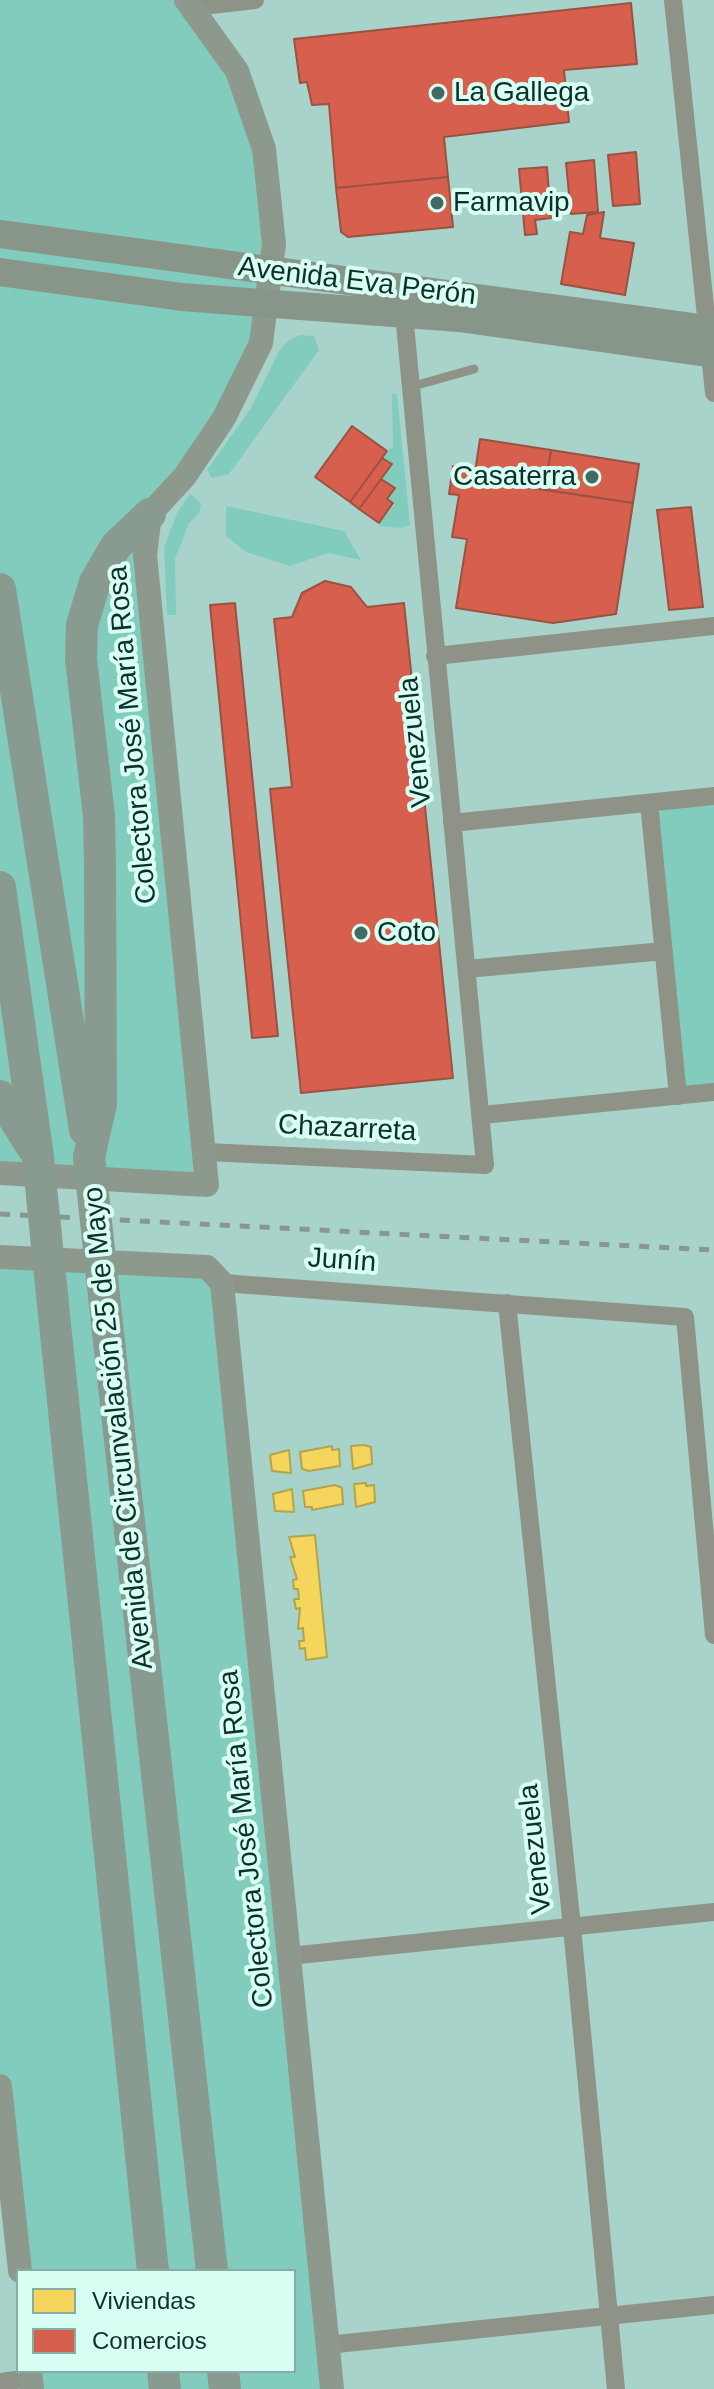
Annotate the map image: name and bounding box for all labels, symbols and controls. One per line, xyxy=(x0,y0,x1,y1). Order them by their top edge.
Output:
place label: La Gallega xyxy=(454,76,589,110)
marker: La Gallega xyxy=(429,84,447,102)
place label: Farmavip xyxy=(453,186,570,220)
marker: Farmavip xyxy=(428,194,446,212)
street label: Avenida Eva Perón xyxy=(236,251,478,313)
place label: Casaterra xyxy=(453,460,576,494)
marker: Casaterra xyxy=(583,468,601,486)
street label: Colectora José María Rosa xyxy=(101,565,165,905)
street label: Venezuela xyxy=(392,675,440,809)
place label: Coto xyxy=(377,916,436,950)
marker: Coto xyxy=(352,924,370,942)
street label: Chazarreta xyxy=(277,1109,417,1149)
street label: Avenida de Circunvalación 25 de Mayo xyxy=(77,1185,161,1671)
street label: Junín xyxy=(307,1242,377,1280)
street label: Colectora José María Rosa xyxy=(213,1669,281,2009)
street label: Venezuela xyxy=(512,1782,560,1916)
legend xyxy=(16,2269,296,2373)
text: Viviendas xyxy=(92,2287,196,2314)
text: Comercios xyxy=(92,2327,207,2354)

